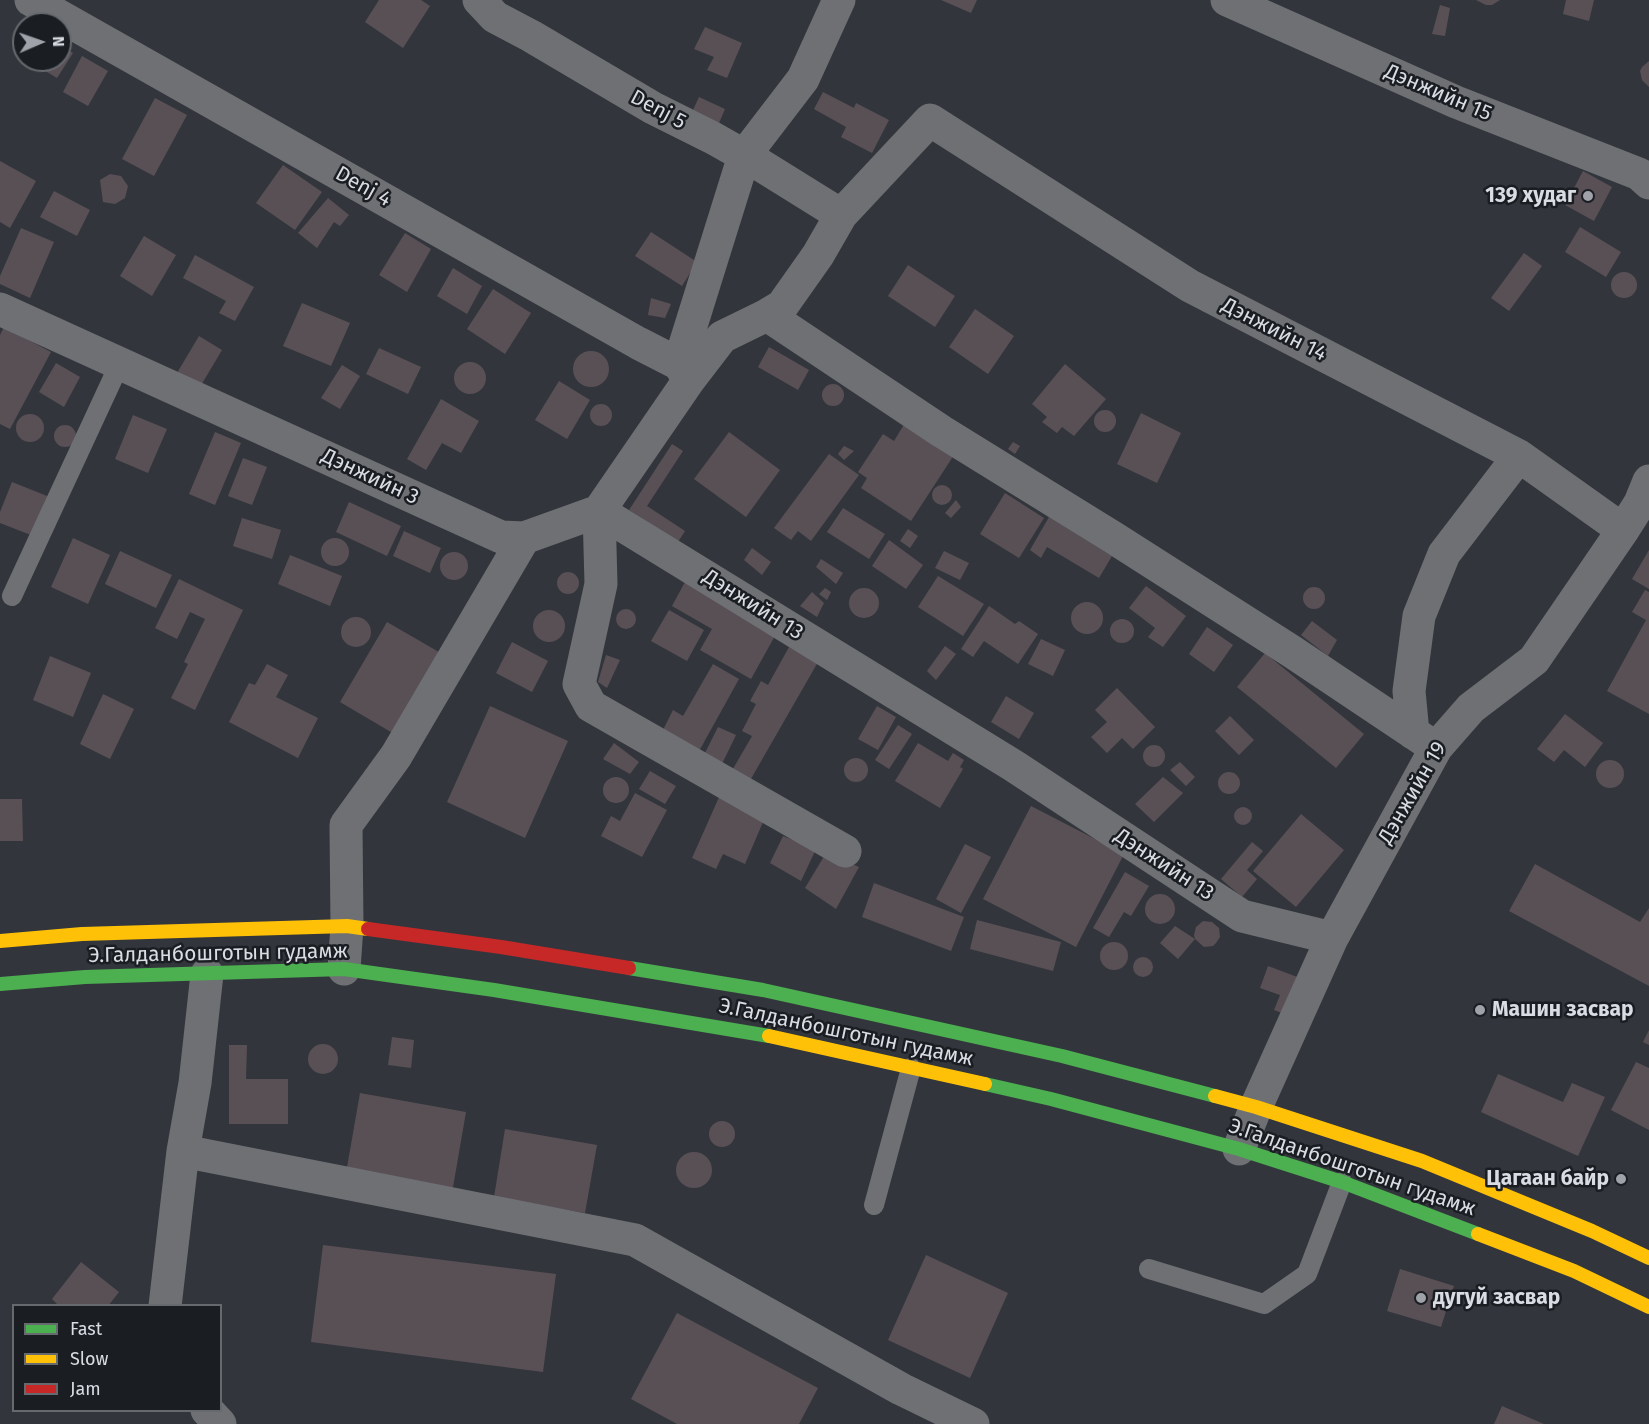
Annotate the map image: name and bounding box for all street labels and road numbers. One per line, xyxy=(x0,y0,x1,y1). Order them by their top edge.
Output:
street label: Дэнжийн 15 xyxy=(1381,59,1495,127)
street label: Denj 5 xyxy=(626,85,690,135)
street label: Denj 4 xyxy=(331,161,395,213)
street label: Дэнжийн 14 xyxy=(1217,293,1331,367)
street label: Дэнжийн 3 xyxy=(317,444,423,510)
street label: Дэнжийн 13 xyxy=(698,564,808,646)
street label: Дэнжийн 19 xyxy=(1374,737,1452,849)
street label: Дэнжийн 13 xyxy=(1110,824,1218,906)
street label: Э.Галданбошготын гудамж xyxy=(88,939,348,969)
street label: Э.Галданбошготын гудамж xyxy=(717,994,975,1072)
street label: Э.Галданбошготын гудамж xyxy=(1225,1114,1479,1222)

